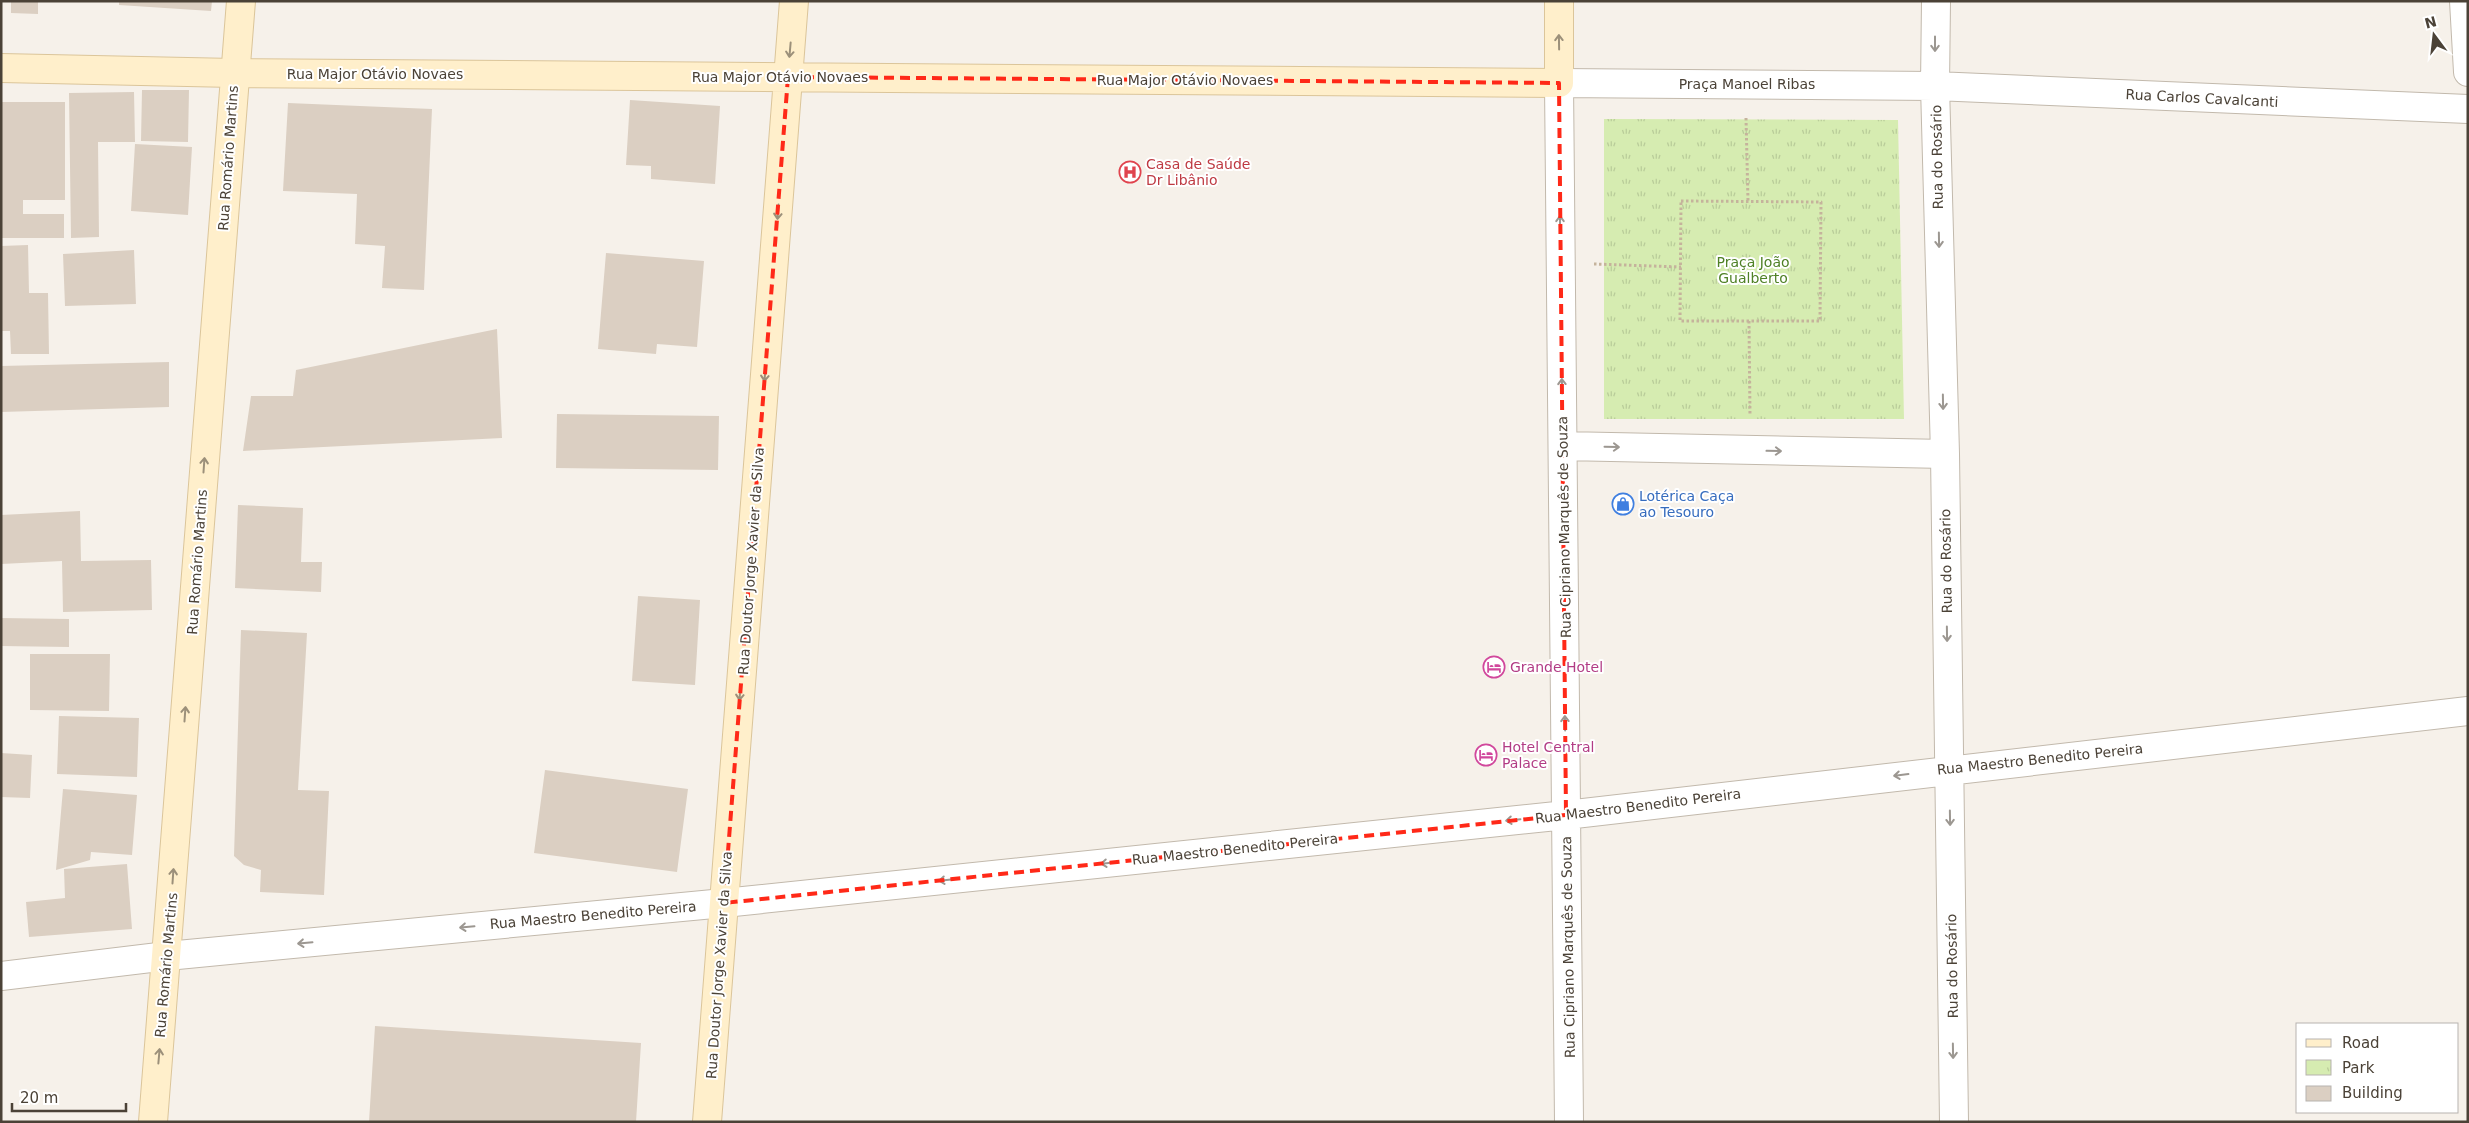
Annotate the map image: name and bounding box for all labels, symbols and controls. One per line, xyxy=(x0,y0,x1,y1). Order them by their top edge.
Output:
north arrow xyxy=(2409,10,2459,60)
text: N xyxy=(2423,13,2438,32)
one-way arrow xyxy=(1554,34,1564,50)
one-way arrow xyxy=(1930,35,1940,51)
one-way arrow xyxy=(786,42,795,58)
street label: Rua Major Otávio Novaes xyxy=(287,66,463,82)
street label: Rua Major Otávio Novaes xyxy=(692,69,868,85)
street label: Rua Major Otávio Novaes xyxy=(1097,72,1273,88)
street label: Praça Manoel Ribas xyxy=(1679,76,1815,92)
street label: Rua Romário Martins xyxy=(215,85,241,231)
street label: Rua Carlos Cavalcanti xyxy=(2125,86,2279,110)
street label: Rua do Rosário xyxy=(1928,105,1946,209)
place label: Casa de Saúde Dr Libânio xyxy=(1146,156,1250,188)
hospital icon: Casa de Saúde Dr Libânio xyxy=(1118,160,1142,184)
one-way arrow xyxy=(773,204,782,220)
one-way arrow xyxy=(1555,215,1565,232)
one-way arrow xyxy=(1935,231,1944,247)
park label: Praça João Gualberto xyxy=(1716,254,1790,286)
one-way arrow xyxy=(760,366,770,382)
one-way arrow xyxy=(1557,378,1567,394)
one-way arrow xyxy=(1939,394,1948,410)
street label: Rua Cipriano Marquês de Souza xyxy=(1554,416,1574,638)
one-way arrow xyxy=(1603,442,1619,452)
one-way arrow xyxy=(1766,446,1782,455)
street label: Rua Doutor Jorge Xavier da Silva xyxy=(735,447,767,675)
one-way arrow xyxy=(200,457,209,473)
place label: Lotérica Caça ao Tesouro xyxy=(1639,488,1734,520)
street label: Rua Romário Martins xyxy=(184,489,210,635)
shop icon: Lotérica Caça ao Tesouro xyxy=(1611,492,1635,516)
street label: Rua do Rosário xyxy=(1937,509,1955,613)
one-way arrow xyxy=(1942,626,1952,642)
hotel icon: Grande Hotel xyxy=(1482,655,1506,679)
place label: Grande Hotel xyxy=(1510,659,1603,675)
one-way arrow xyxy=(736,685,745,701)
one-way arrow xyxy=(181,707,190,723)
one-way arrow xyxy=(1561,715,1570,731)
place label: Hotel Central Palace xyxy=(1502,739,1595,771)
street label: Rua Maestro Benedito Pereira xyxy=(1936,740,2144,778)
hotel icon: Hotel Central Palace xyxy=(1474,743,1498,767)
one-way arrow xyxy=(1893,770,1909,780)
street label: Rua Maestro Benedito Pereira xyxy=(1534,785,1742,827)
one-way arrow xyxy=(1945,810,1955,826)
one-way arrow xyxy=(1506,815,1522,825)
street label: Rua Maestro Benedito Pereira xyxy=(1131,830,1339,868)
street label: Rua Cipriano Marquês de Souza xyxy=(1558,836,1578,1058)
street label: Rua Doutor Jorge Xavier da Silva xyxy=(703,851,735,1079)
one-way arrow xyxy=(1100,858,1116,868)
one-way arrow xyxy=(168,869,178,885)
one-way arrow xyxy=(939,875,955,884)
street label: Rua Romário Martins xyxy=(152,892,180,1038)
street label: Rua Maestro Benedito Pereira xyxy=(489,898,697,932)
street label: Rua do Rosário xyxy=(1943,914,1961,1018)
one-way arrow xyxy=(459,922,475,932)
one-way arrow xyxy=(297,938,313,947)
legend xyxy=(2296,1023,2459,1113)
text: Road xyxy=(2342,1034,2380,1052)
one-way arrow xyxy=(1948,1042,1958,1058)
one-way arrow xyxy=(154,1048,163,1064)
text: Park xyxy=(2342,1059,2375,1077)
scale bar xyxy=(12,1080,126,1112)
text: Building xyxy=(2342,1084,2403,1102)
text: 20 m xyxy=(20,1089,58,1107)

